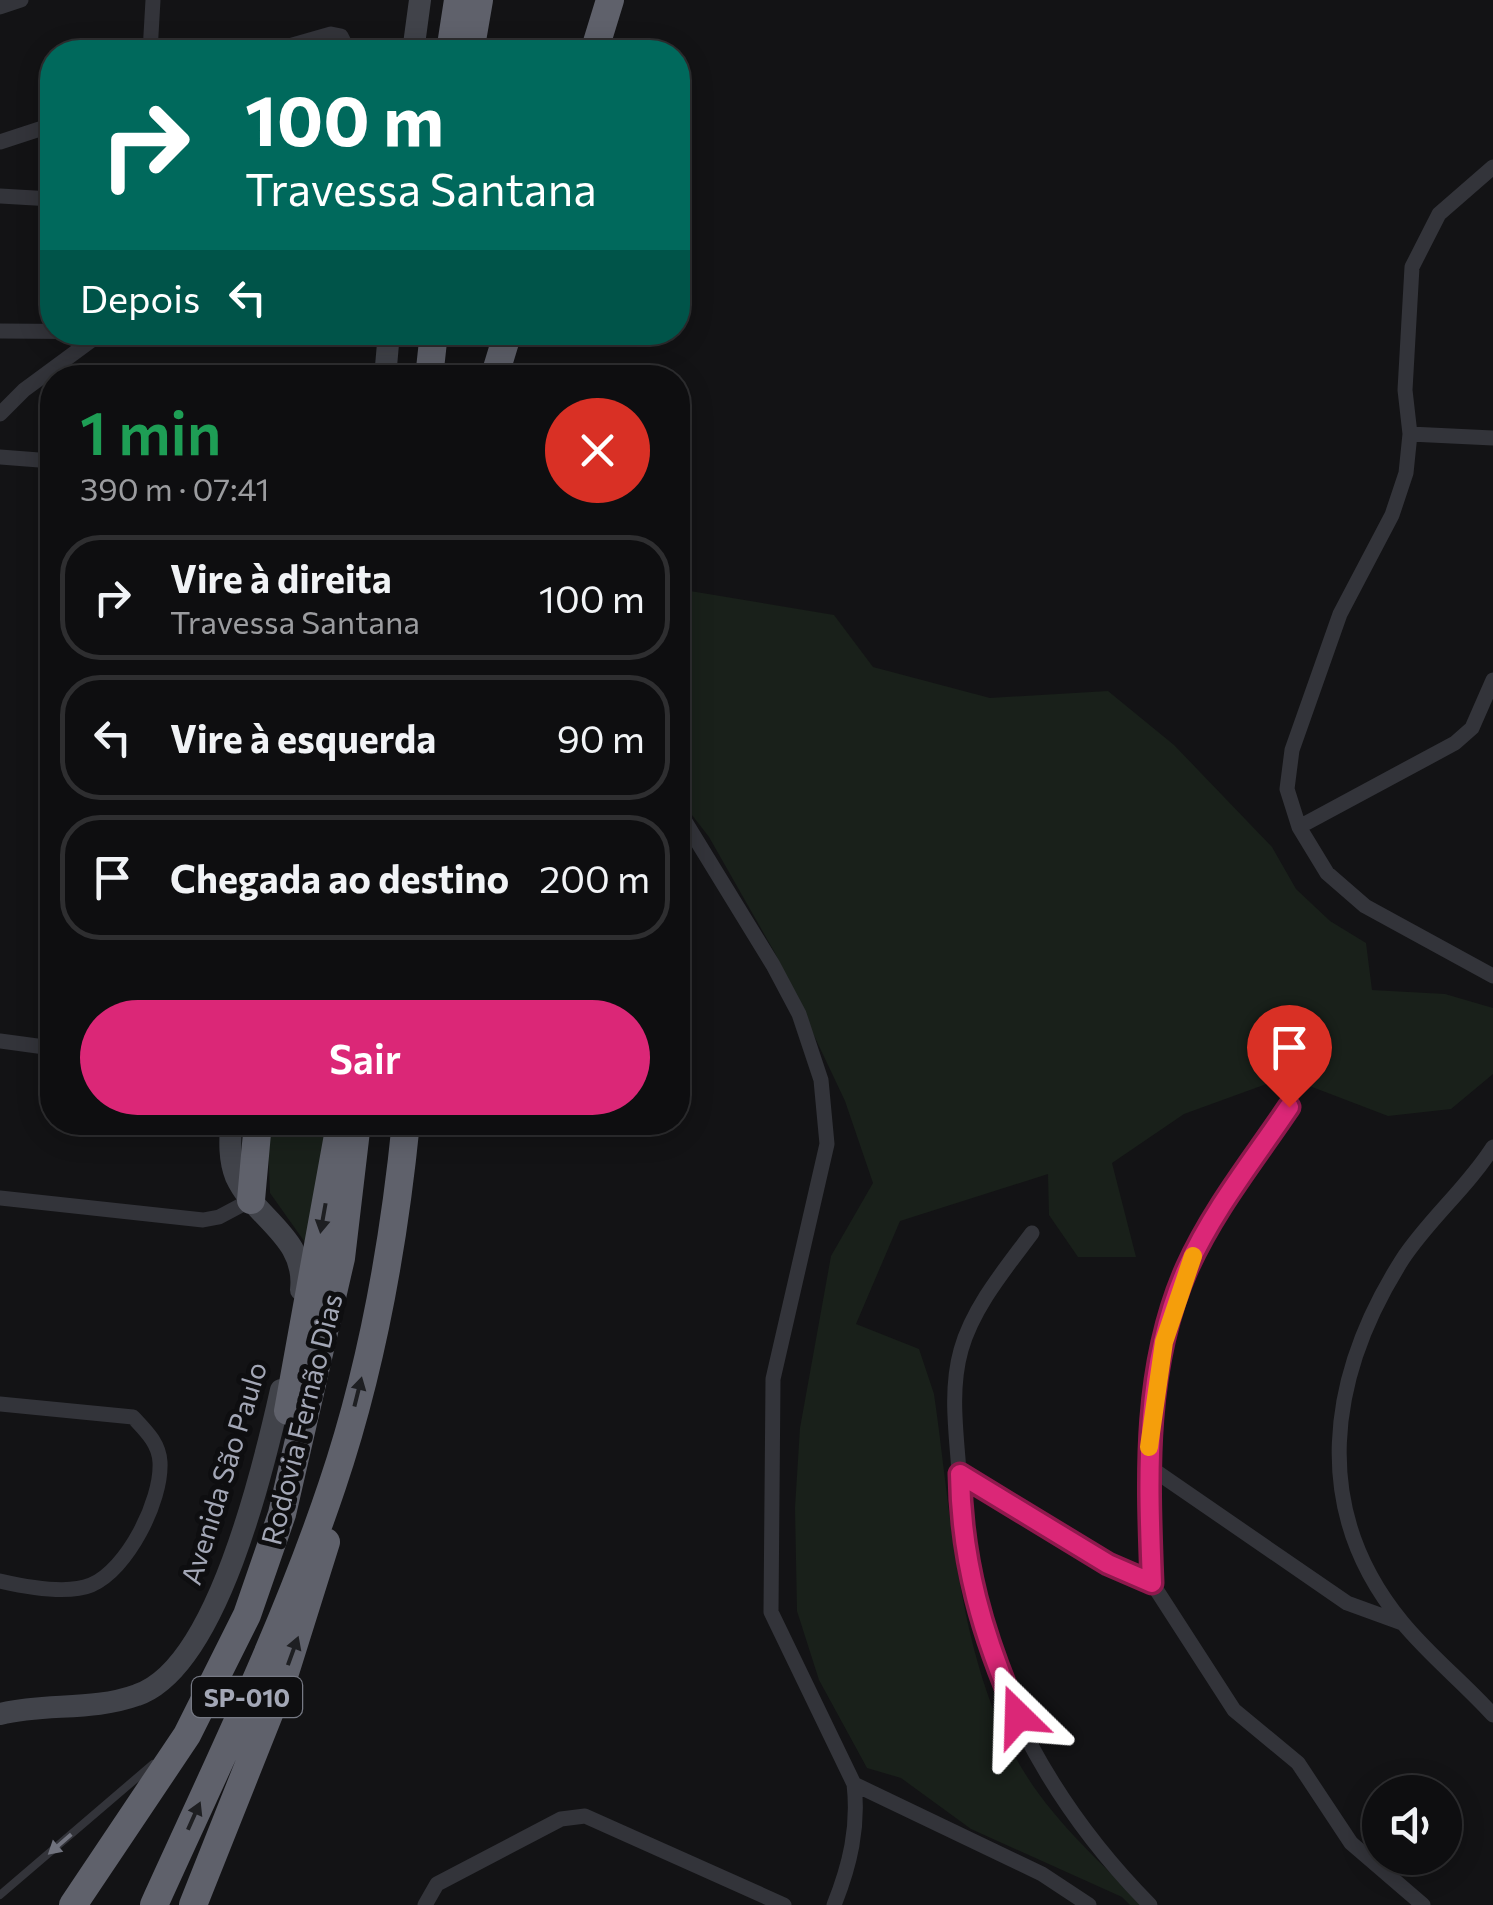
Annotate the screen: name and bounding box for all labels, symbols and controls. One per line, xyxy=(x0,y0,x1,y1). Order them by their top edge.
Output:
text: 100 m xyxy=(245,75,444,160)
icon: right xyxy=(80,80,210,210)
text: Travessa Santana xyxy=(245,160,597,215)
icon: left xyxy=(220,270,275,325)
text: Depois xyxy=(80,274,200,321)
text: 1 min xyxy=(80,394,221,467)
button: close xyxy=(545,398,650,503)
text: 390 m · 07:41 xyxy=(80,468,270,508)
text: Vire à direita xyxy=(170,554,392,601)
icon: right xyxy=(85,570,140,625)
text: 100 m xyxy=(539,574,645,621)
text: Travessa Santana xyxy=(170,601,420,641)
icon: left xyxy=(85,710,140,765)
text: Vire à esquerda xyxy=(170,714,436,761)
text: 90 m xyxy=(557,714,645,761)
icon: arrive xyxy=(85,850,140,905)
text: Chegada ao destino xyxy=(170,854,509,901)
text: 200 m xyxy=(539,854,650,901)
button: Sair xyxy=(80,1000,650,1115)
pin xyxy=(1247,1005,1332,1108)
icon: arrive xyxy=(1262,1020,1317,1075)
one-way arrow xyxy=(315,1203,330,1235)
street label: Rodovia Fernão Dias xyxy=(253,1290,349,1548)
street label: Avenida São Paulo xyxy=(173,1358,273,1588)
one-way arrow xyxy=(351,1376,366,1407)
one-way arrow xyxy=(286,1636,301,1666)
position arrow xyxy=(966,1664,1070,1768)
road number: SP-010 xyxy=(192,1677,302,1717)
map controls xyxy=(1362,1775,1462,1875)
button: sound xyxy=(1362,1775,1462,1875)
one-way arrow xyxy=(186,1801,203,1830)
one-way arrow xyxy=(47,1833,72,1854)

